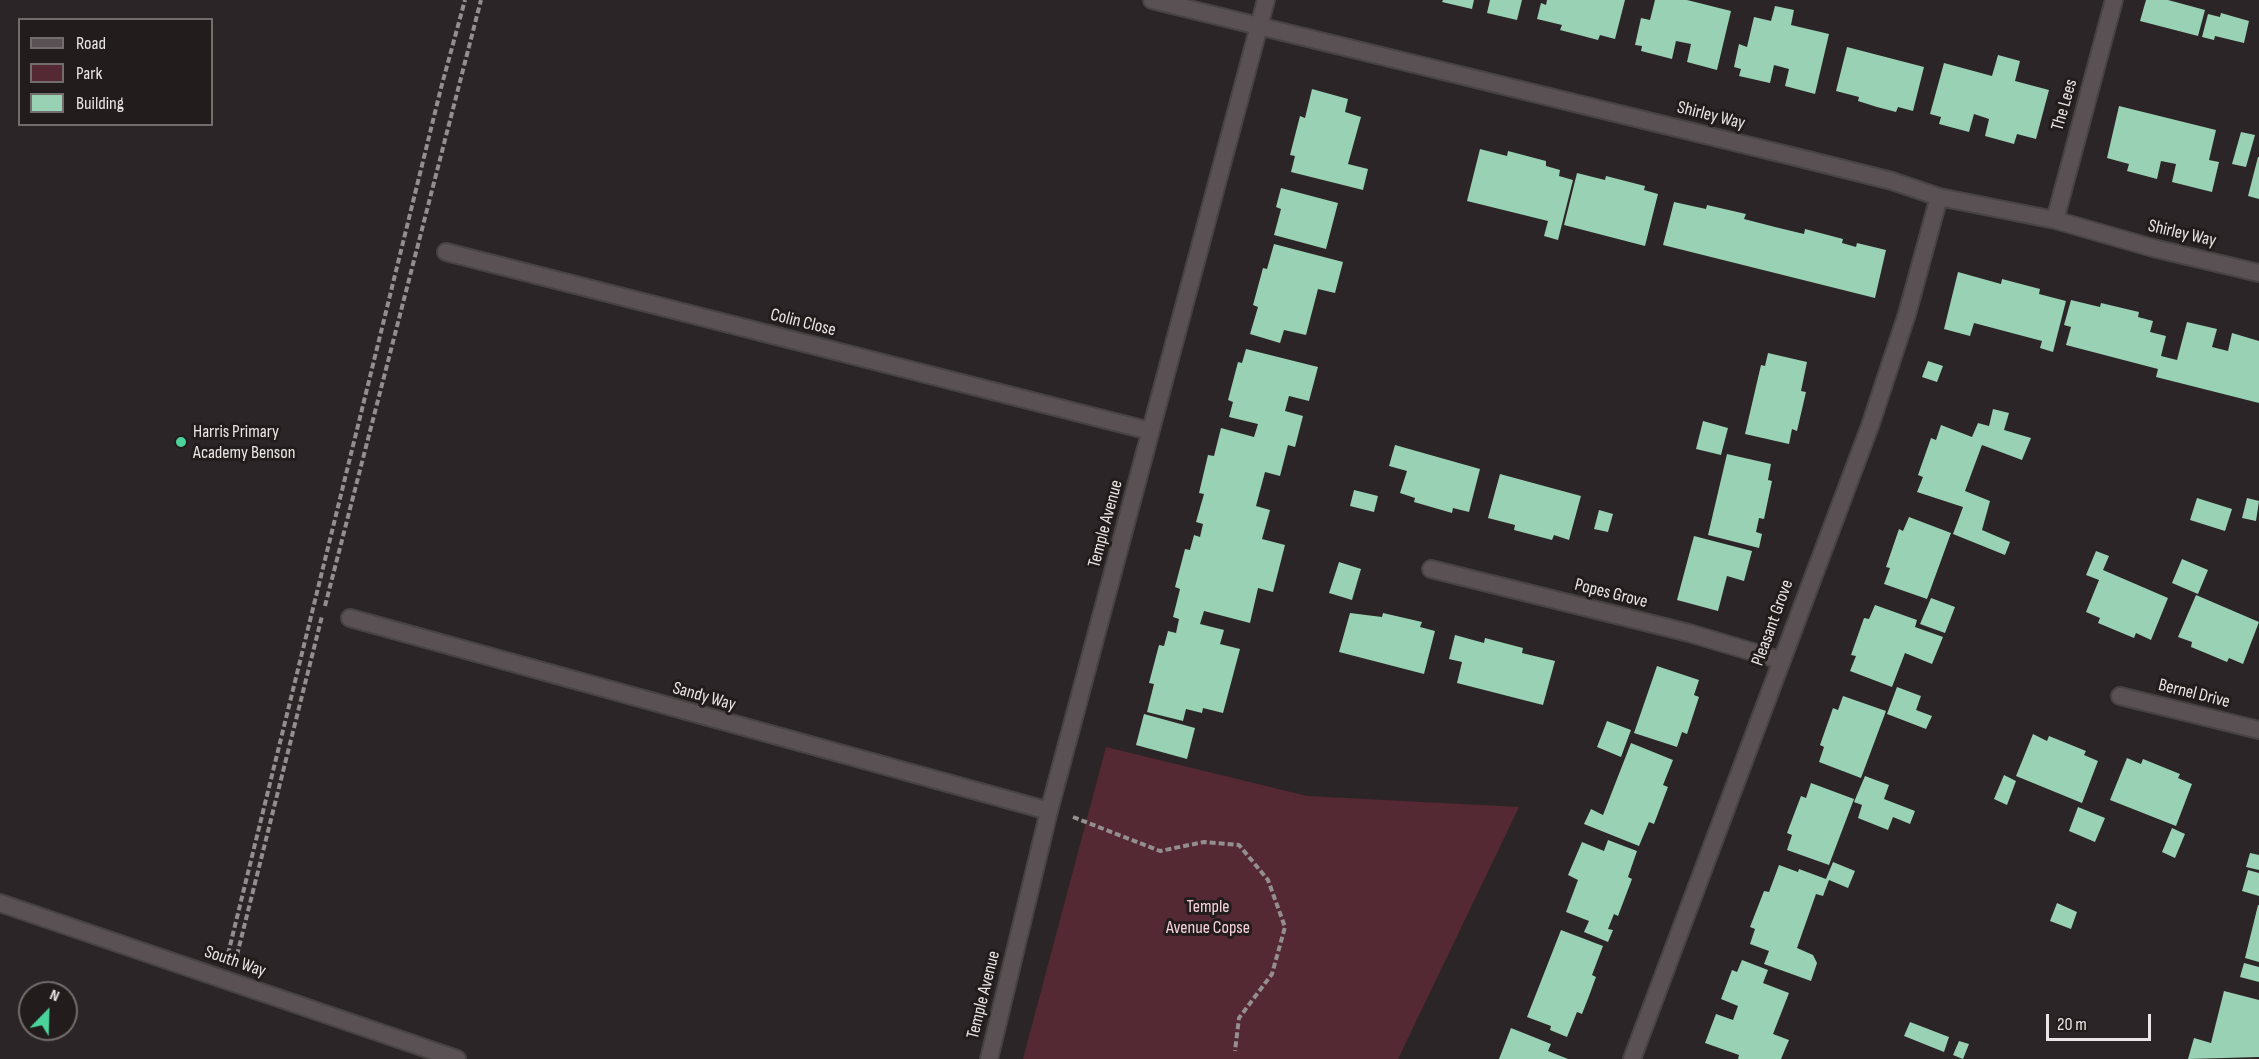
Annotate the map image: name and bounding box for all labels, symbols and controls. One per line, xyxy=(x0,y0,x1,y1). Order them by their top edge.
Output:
legend xyxy=(18,18,213,126)
text: Road xyxy=(76,33,106,54)
text: Park xyxy=(76,63,102,84)
street label: The Lees xyxy=(2047,77,2083,133)
text: Building xyxy=(76,93,124,114)
street label: Shirley Way xyxy=(1675,97,1747,135)
street label: Shirley Way xyxy=(2146,216,2218,252)
street label: Colin Close xyxy=(768,304,838,342)
place label: Harris Primary Academy Benson xyxy=(193,421,295,464)
marker: Harris Primary Academy Benson xyxy=(174,435,188,449)
street label: Temple Avenue xyxy=(1084,478,1128,570)
street label: Popes Grove xyxy=(1572,575,1650,613)
street label: Pleasant Grove xyxy=(1747,577,1799,669)
street label: Bernel Drive xyxy=(2156,675,2232,713)
street label: Sandy Way xyxy=(670,678,738,716)
park label: Temple Avenue Copse xyxy=(1166,896,1250,938)
street label: South Way xyxy=(201,941,269,983)
street label: Temple Avenue xyxy=(963,949,1005,1041)
north arrow xyxy=(18,981,78,1041)
text: N xyxy=(47,985,62,1006)
scale bar xyxy=(2049,1002,2154,1040)
text: 20 m xyxy=(2057,1014,2087,1035)

